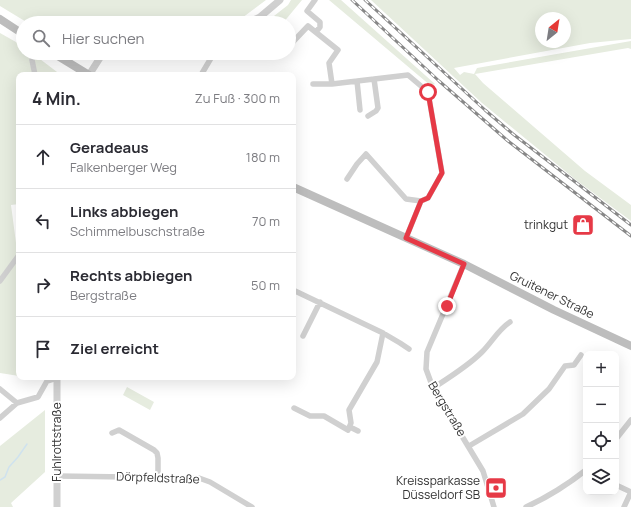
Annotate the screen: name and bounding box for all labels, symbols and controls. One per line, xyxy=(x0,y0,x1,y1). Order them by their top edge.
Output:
north arrow xyxy=(535,12,571,48)
search box xyxy=(16,16,296,60)
icon: search xyxy=(30,27,52,49)
text: Hier suchen xyxy=(62,28,144,49)
route start xyxy=(419,83,437,101)
text: 4 Min. xyxy=(32,87,81,110)
text: Zu Fuß · 300 m xyxy=(195,89,280,107)
text: Geradeaus xyxy=(70,137,149,158)
icon: ahead xyxy=(32,146,54,168)
text: 180 m xyxy=(246,148,280,166)
text: Falkenberger Weg xyxy=(70,158,177,176)
text: Links abbiegen xyxy=(70,201,178,222)
icon: left xyxy=(32,210,54,232)
text: 70 m xyxy=(252,212,280,230)
shop icon: trinkgut xyxy=(570,212,596,238)
place label: trinkgut xyxy=(524,216,568,233)
text: Schimmelbuschstraße xyxy=(70,222,205,240)
text: Rechts abbiegen xyxy=(70,265,192,286)
street label: Gruitener Straße xyxy=(507,267,597,322)
icon: right xyxy=(32,274,54,296)
text: 50 m xyxy=(251,276,280,294)
text: Bergstraße xyxy=(70,286,137,304)
route end xyxy=(438,297,456,315)
icon: arrive xyxy=(32,338,54,360)
text: Ziel erreicht xyxy=(70,338,159,359)
map controls xyxy=(583,351,619,495)
button: + xyxy=(583,351,619,387)
street label: Bergstraße xyxy=(424,378,471,440)
button: − xyxy=(583,387,619,423)
street label: Fuhlrottstraße xyxy=(48,402,65,482)
button: locate xyxy=(583,423,619,459)
button: layers xyxy=(583,459,619,495)
street label: Dörpfeldstraße xyxy=(116,468,200,487)
place label: Kreissparkasse Düsseldorf SB xyxy=(396,472,480,503)
bank icon: Kreissparkasse Düsseldorf SB xyxy=(483,475,509,501)

